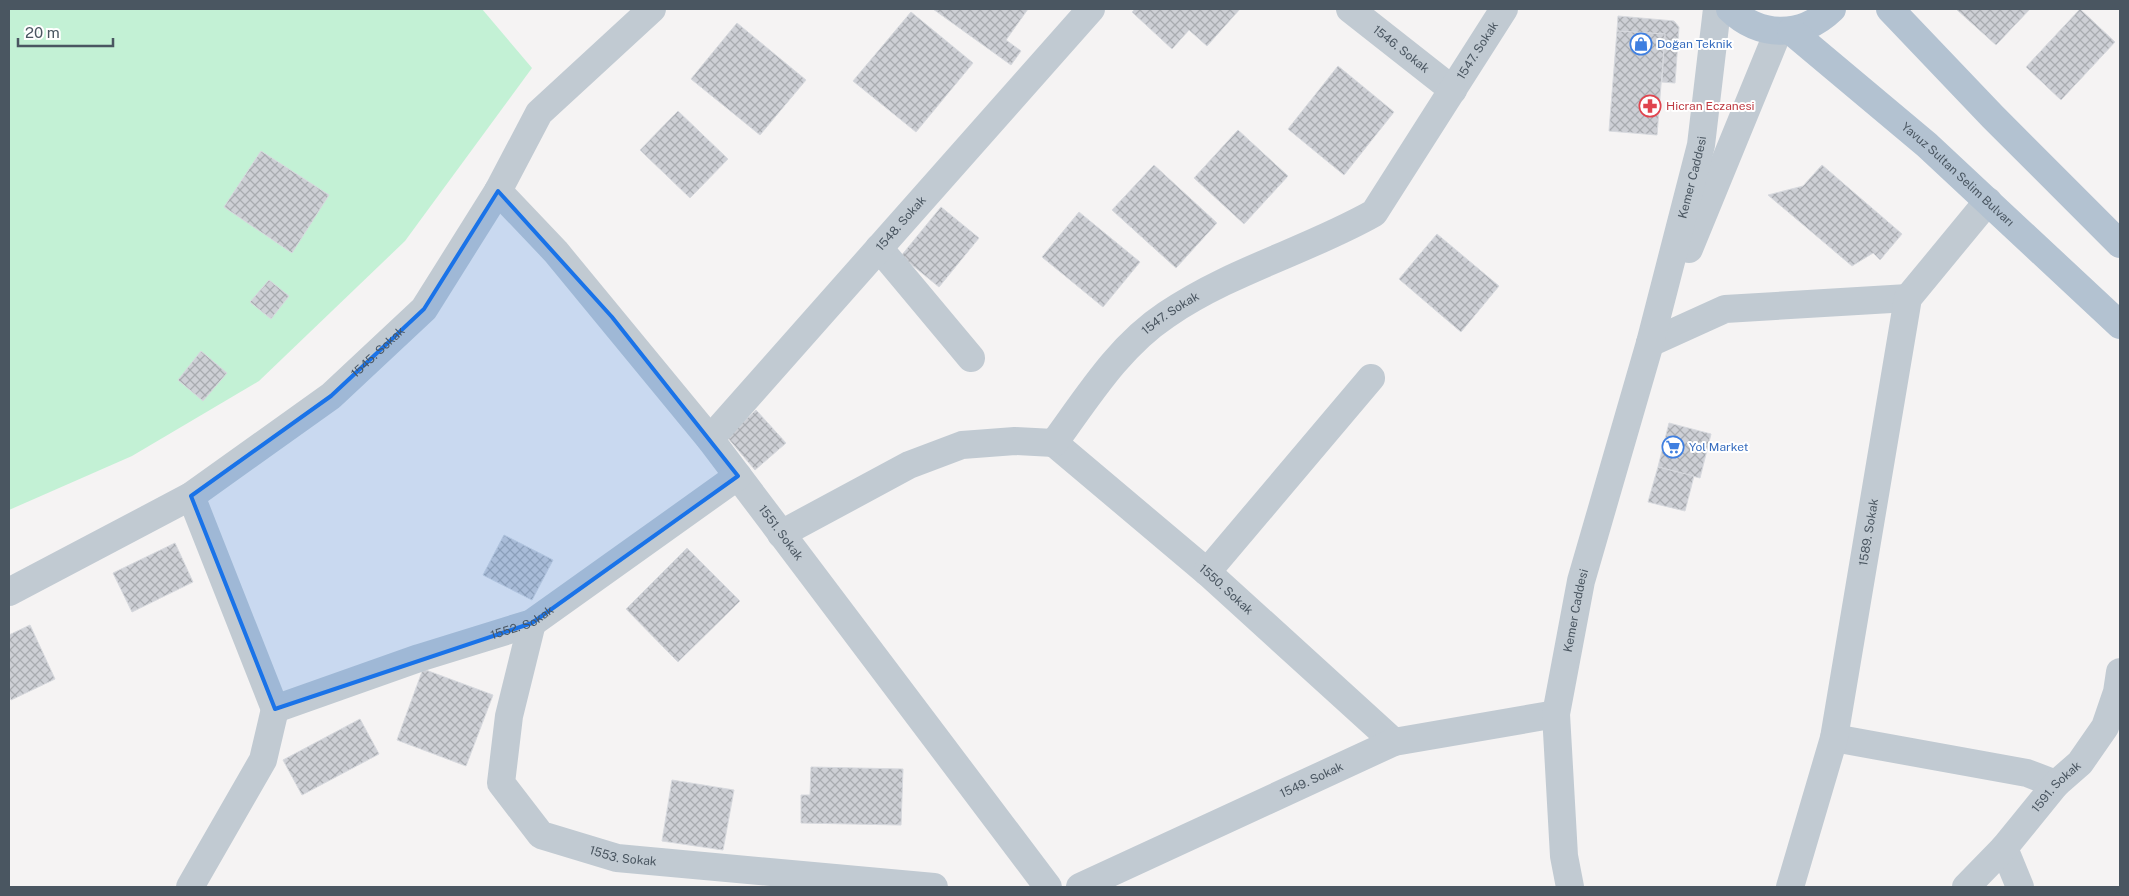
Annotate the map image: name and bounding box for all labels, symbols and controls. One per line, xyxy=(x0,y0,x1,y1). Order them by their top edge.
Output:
scale bar xyxy=(18,15,112,47)
street label: 1547. Sokak xyxy=(1454,19,1501,82)
street label: 1546. Sokak xyxy=(1370,23,1432,76)
text: 20 m xyxy=(25,24,60,41)
shop icon: Doğan Teknik xyxy=(1629,32,1653,56)
place label: Doğan Teknik xyxy=(1657,37,1733,51)
pharmacy icon: Hicran Eczanesi xyxy=(1638,94,1662,118)
place label: Hicran Eczanesi xyxy=(1666,99,1755,113)
street label: Yavuz Sultan Selim Bulvarı xyxy=(1899,120,2017,229)
street label: Kemer Caddesi xyxy=(1675,135,1709,220)
street label: 1548. Sokak xyxy=(873,193,929,254)
street label: 1547. Sokak xyxy=(1139,289,1202,338)
street label: 1545. Sokak xyxy=(348,324,408,381)
supermarket icon: Yol Market xyxy=(1661,435,1685,459)
place label: Yol Market xyxy=(1689,440,1749,454)
street label: 1589. Sokak xyxy=(1856,497,1881,567)
street label: 1551. Sokak xyxy=(755,502,806,563)
street label: 1550. Sokak xyxy=(1196,561,1256,618)
street label: Kemer Caddesi xyxy=(1561,567,1591,653)
street label: 1552. Sokak xyxy=(489,603,557,642)
street label: 1591. Sokak xyxy=(2029,758,2084,815)
street label: 1549. Sokak xyxy=(1278,759,1346,801)
street label: 1553. Sokak xyxy=(588,843,658,869)

